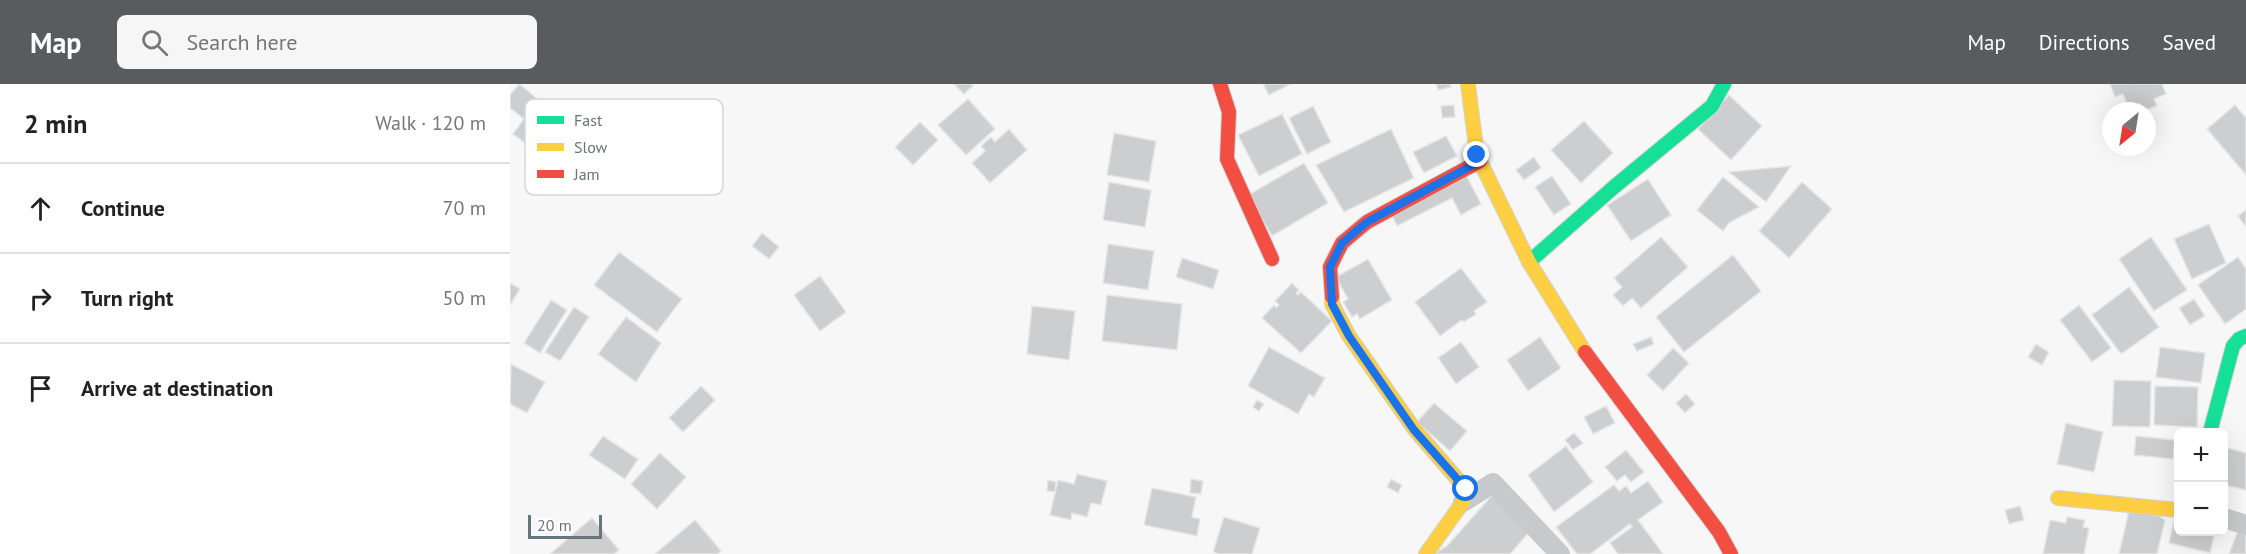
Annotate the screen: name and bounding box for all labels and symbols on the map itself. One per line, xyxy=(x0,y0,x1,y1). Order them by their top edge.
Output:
legend xyxy=(525,99,723,195)
north arrow xyxy=(2102,102,2156,156)
text: Fast xyxy=(574,110,603,130)
text: Slow xyxy=(574,137,608,157)
route end xyxy=(1463,141,1489,167)
text: Jam xyxy=(573,164,600,184)
route start xyxy=(1452,475,1478,501)
scale bar xyxy=(528,512,602,540)

